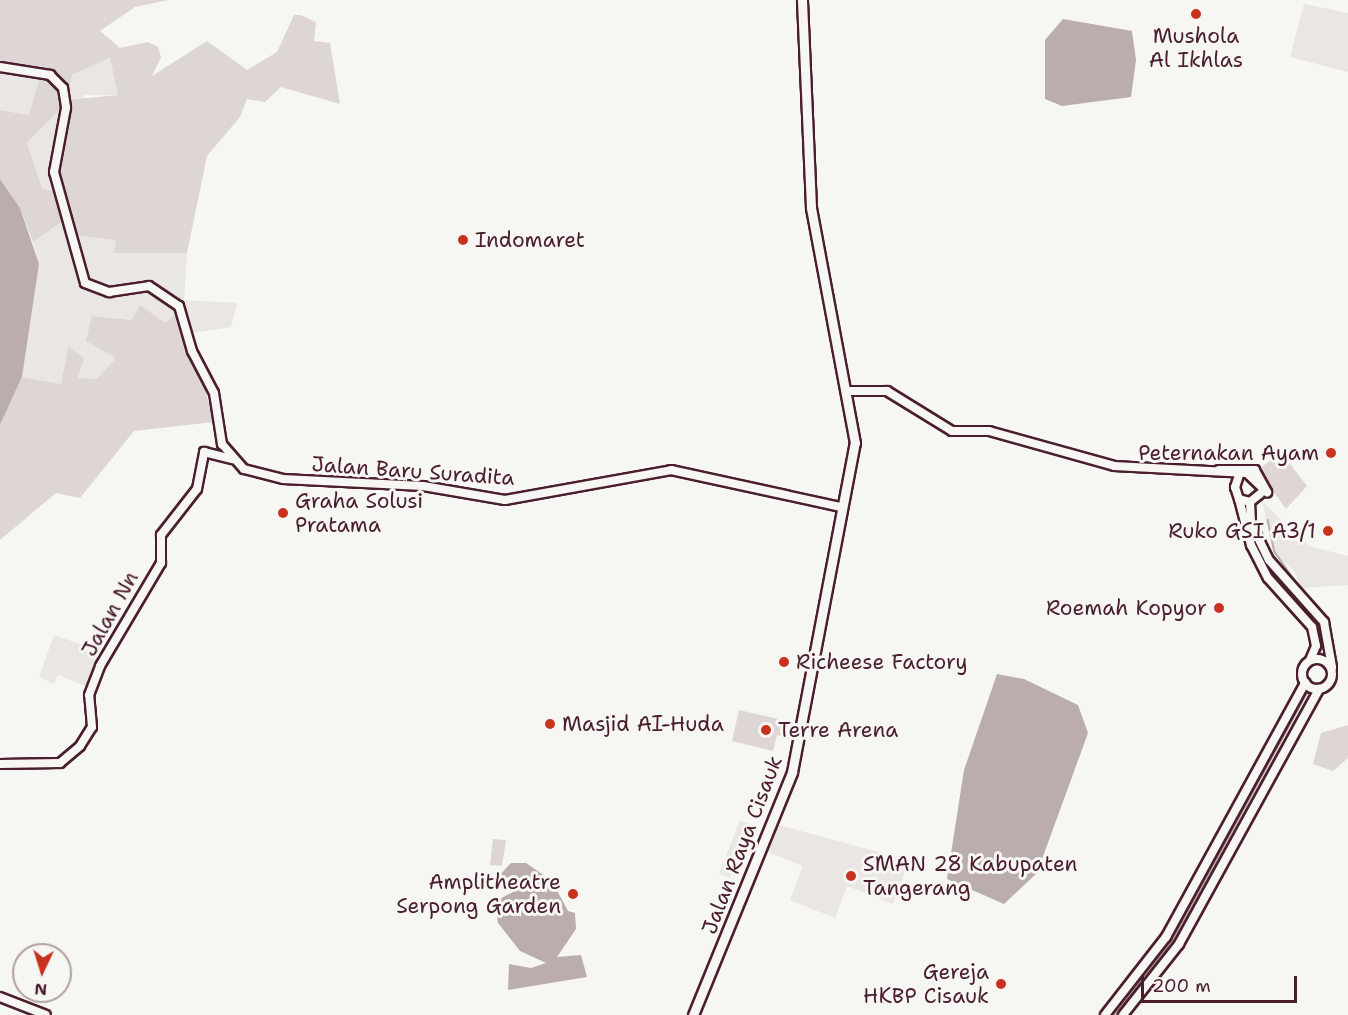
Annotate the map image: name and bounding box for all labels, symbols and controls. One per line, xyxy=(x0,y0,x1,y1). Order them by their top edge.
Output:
marker: Mushola Al Ikhlas xyxy=(1189,7,1203,21)
place label: Mushola Al Ikhlas xyxy=(1149,23,1243,73)
place label: Indomaret xyxy=(475,227,585,253)
marker: Indomaret xyxy=(456,233,470,247)
place label: Peternakan Ayam xyxy=(1138,440,1319,466)
marker: Peternakan Ayam xyxy=(1324,446,1338,460)
street label: Jalan Baru Suradita xyxy=(311,451,515,491)
place label: Graha Solusi Pratama xyxy=(295,488,423,538)
marker: Graha Solusi Pratama xyxy=(276,506,290,520)
place label: Ruko GSI A3/1 xyxy=(1168,518,1316,544)
marker: Ruko GSI A3/1 xyxy=(1321,524,1335,538)
street label: Jalan Nn xyxy=(76,567,144,661)
place label: Roemah Kopyor xyxy=(1046,595,1207,621)
marker: Roemah Kopyor xyxy=(1212,601,1226,615)
place label: Richeese Factory xyxy=(796,649,968,675)
marker: Richeese Factory xyxy=(777,655,791,669)
place label: Masjid AI-Huda xyxy=(562,711,724,737)
marker: Masjid AI-Huda xyxy=(543,717,557,731)
place label: Terre Arena xyxy=(778,717,898,743)
marker: Terre Arena xyxy=(759,723,773,737)
street label: Jalan Raya Cisauk xyxy=(696,752,788,938)
place label: SMAN 28 Kabupaten Tangerang xyxy=(863,851,1077,901)
place label: Amplitheatre Serpong Garden xyxy=(396,869,561,919)
marker: SMAN 28 Kabupaten Tangerang xyxy=(844,869,858,883)
marker: Amplitheatre Serpong Garden xyxy=(566,887,580,901)
north arrow xyxy=(12,943,72,1003)
place label: Gereja HKBP Cisauk xyxy=(863,959,989,1009)
scale bar xyxy=(1144,964,1300,1002)
text: 200 m xyxy=(1152,974,1211,998)
marker: Gereja HKBP Cisauk xyxy=(994,977,1008,991)
text: N xyxy=(34,979,48,1000)

